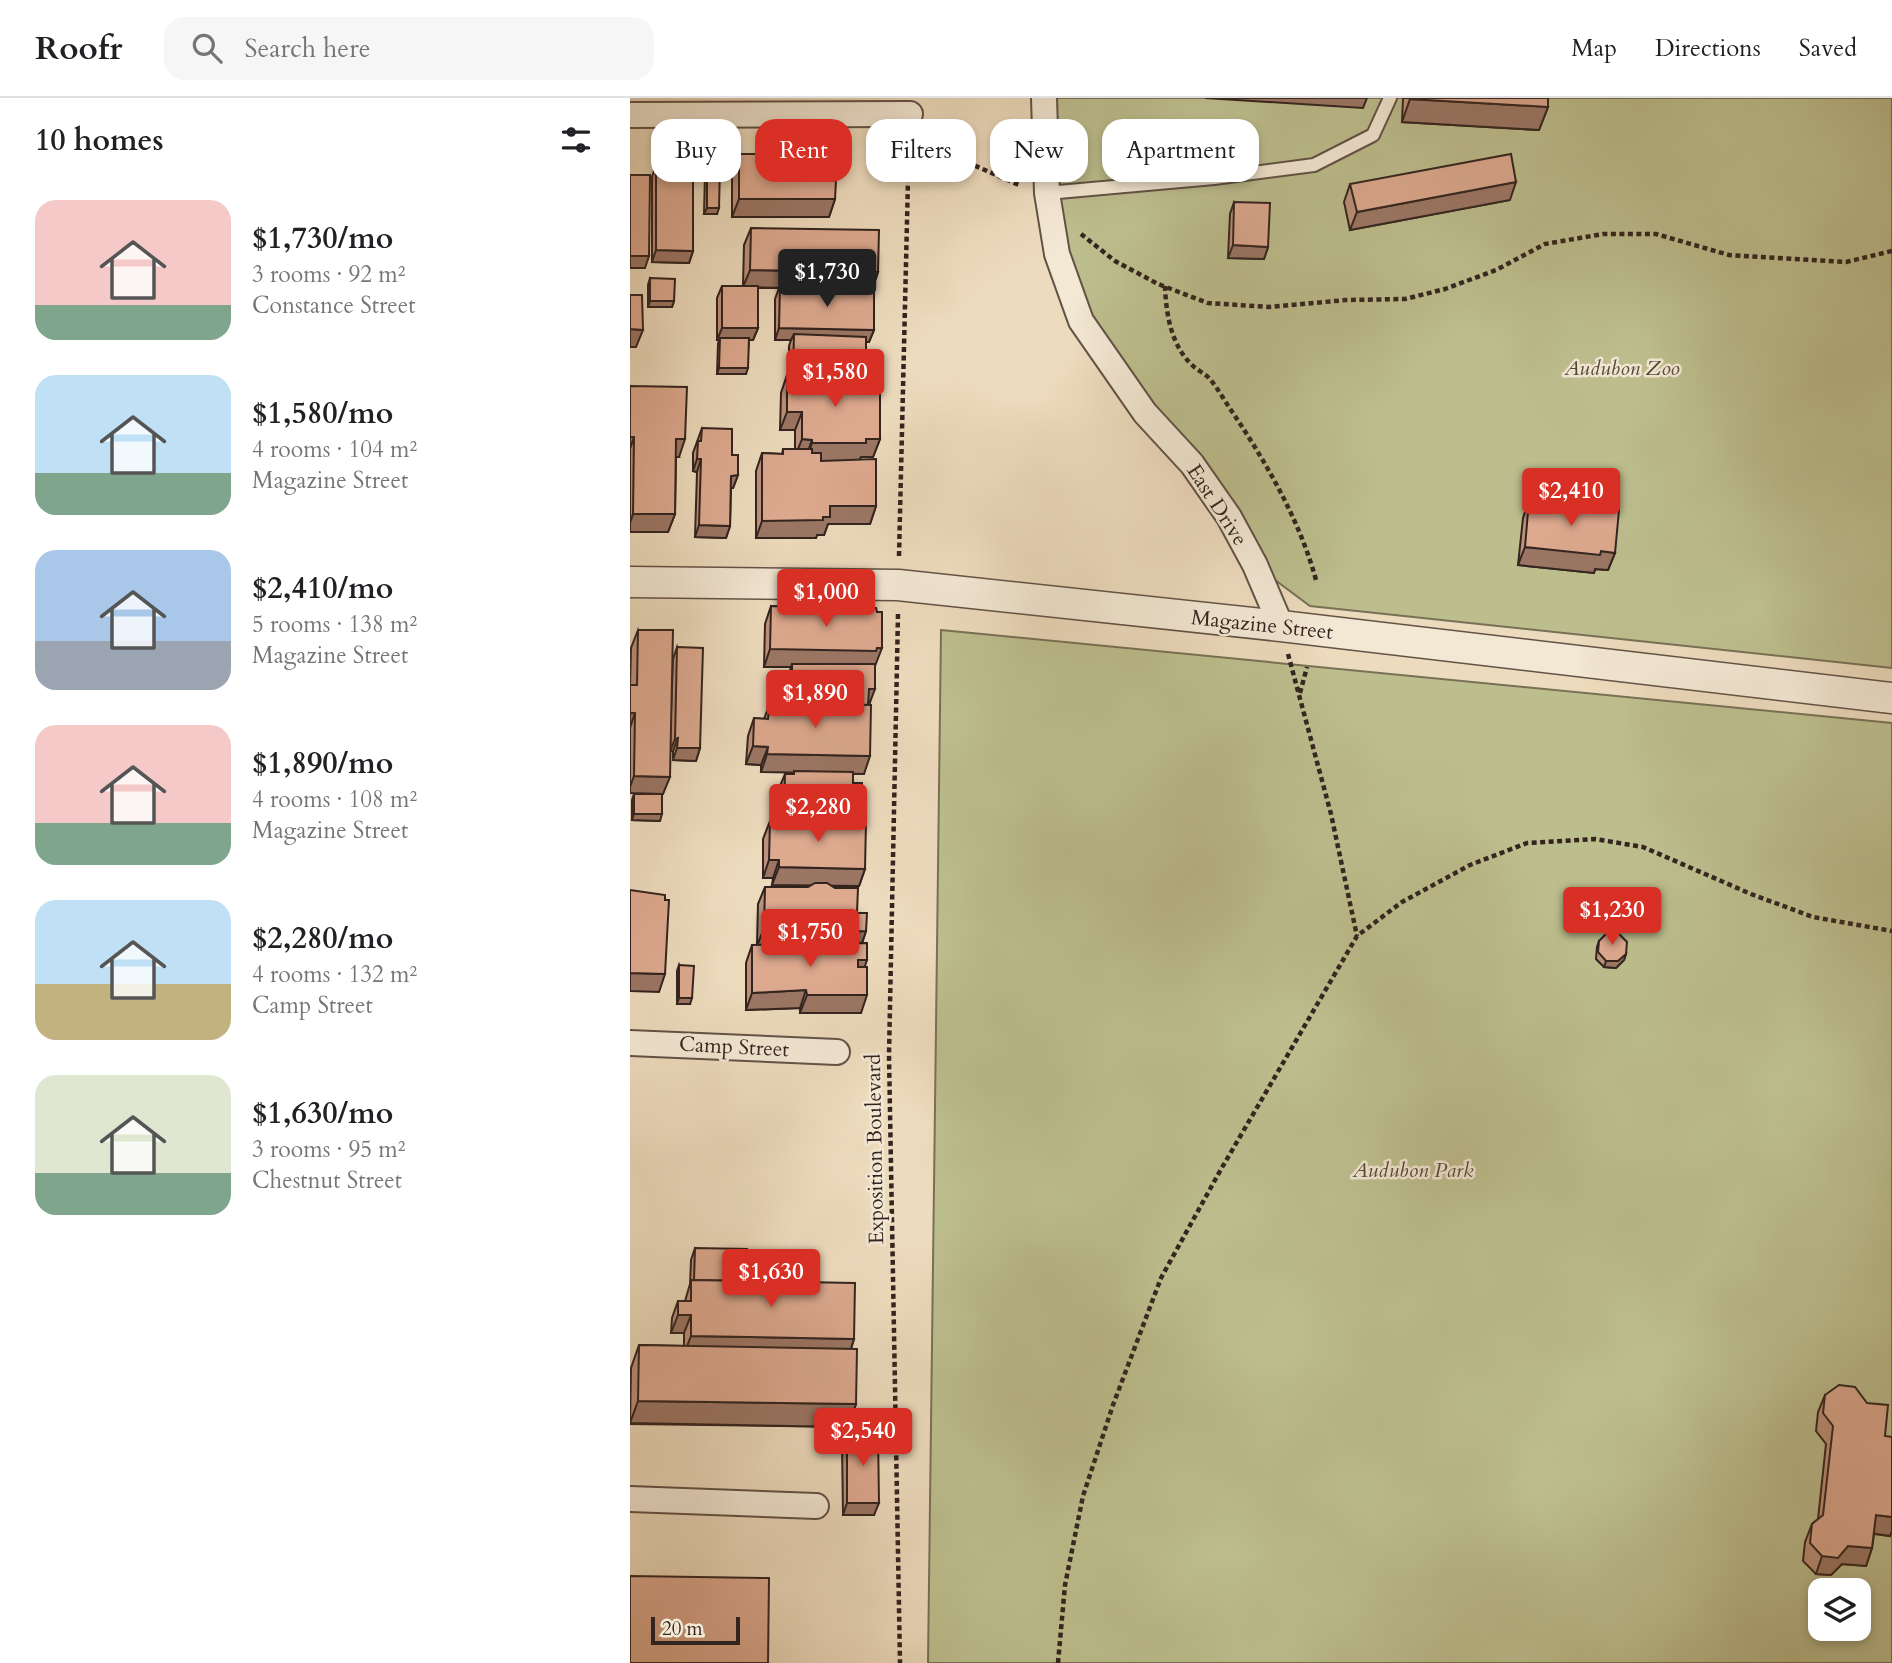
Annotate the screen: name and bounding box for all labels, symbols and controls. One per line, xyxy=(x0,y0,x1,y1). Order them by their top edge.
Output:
search box xyxy=(164,17,654,80)
text: Roofr xyxy=(35,26,122,71)
icon: search xyxy=(188,29,226,67)
text: Search here xyxy=(244,31,370,66)
text: Map xyxy=(1571,32,1617,65)
text: Directions xyxy=(1655,32,1761,65)
text: Saved xyxy=(1799,32,1857,65)
chip: Buy xyxy=(651,119,741,182)
chip: Rent xyxy=(755,119,852,182)
chip: Filters xyxy=(866,119,976,182)
chip: New xyxy=(990,119,1088,182)
chip: Apartment xyxy=(1102,119,1259,182)
text: 10 homes xyxy=(35,120,164,161)
icon: filters xyxy=(557,121,595,159)
text: $1,730/mo xyxy=(252,218,393,259)
icon: home xyxy=(91,228,175,312)
pin: $1,730 xyxy=(770,250,884,309)
text: $1,730 xyxy=(794,256,860,287)
text: 3 rooms · 92 m² xyxy=(252,259,405,290)
text: Constance Street xyxy=(252,290,416,321)
pin: $1,580 xyxy=(778,350,892,409)
park label: Audubon Zoo xyxy=(1563,354,1680,383)
text: $1,580 xyxy=(802,356,868,387)
text: $1,580/mo xyxy=(252,393,393,434)
icon: home xyxy=(91,403,175,487)
text: 4 rooms · 104 m² xyxy=(252,434,417,465)
street label: East Drive xyxy=(1180,458,1254,552)
text: Magazine Street xyxy=(252,465,408,496)
pin: $2,410 xyxy=(1514,468,1628,528)
text: $2,410 xyxy=(1538,475,1604,506)
text: $2,410/mo xyxy=(252,568,393,609)
pin: $1,000 xyxy=(769,570,883,629)
text: $1,000 xyxy=(793,576,859,607)
icon: home xyxy=(91,578,175,662)
street label: Magazine Street xyxy=(1190,603,1335,647)
text: 5 rooms · 138 m² xyxy=(252,609,417,640)
text: Magazine Street xyxy=(252,640,408,671)
pin: $1,890 xyxy=(758,670,872,730)
text: $1,890 xyxy=(782,677,848,708)
text: $1,890/mo xyxy=(252,743,393,784)
icon: home xyxy=(91,753,175,837)
text: 4 rooms · 108 m² xyxy=(252,784,417,815)
pin: $2,280 xyxy=(761,784,875,844)
text: $2,280 xyxy=(785,791,851,822)
text: Magazine Street xyxy=(252,815,408,846)
pin: $1,230 xyxy=(1555,888,1669,947)
text: $1,230 xyxy=(1579,894,1645,925)
pin: $1,750 xyxy=(753,910,867,969)
text: $1,750 xyxy=(777,916,843,947)
text: $2,280/mo xyxy=(252,918,393,959)
icon: home xyxy=(91,928,175,1012)
text: 4 rooms · 132 m² xyxy=(252,959,417,990)
text: Camp Street xyxy=(252,990,373,1021)
street label: Camp Street xyxy=(678,1030,790,1064)
street label: Exposition Boulevard xyxy=(859,1053,891,1245)
text: $1,630/mo xyxy=(252,1093,393,1134)
icon: home xyxy=(91,1103,175,1187)
text: 3 rooms · 95 m² xyxy=(252,1134,405,1165)
park label: Audubon Park xyxy=(1352,1156,1474,1185)
text: Chestnut Street xyxy=(252,1165,402,1196)
pin: $1,630 xyxy=(714,1250,828,1309)
text: $1,630 xyxy=(738,1256,804,1287)
pin: $2,540 xyxy=(806,1408,920,1468)
text: $2,540 xyxy=(830,1415,896,1446)
map controls xyxy=(1808,1578,1871,1641)
button: layers xyxy=(1808,1578,1871,1641)
scale bar xyxy=(651,1614,740,1646)
text: 20 m xyxy=(662,1616,703,1642)

